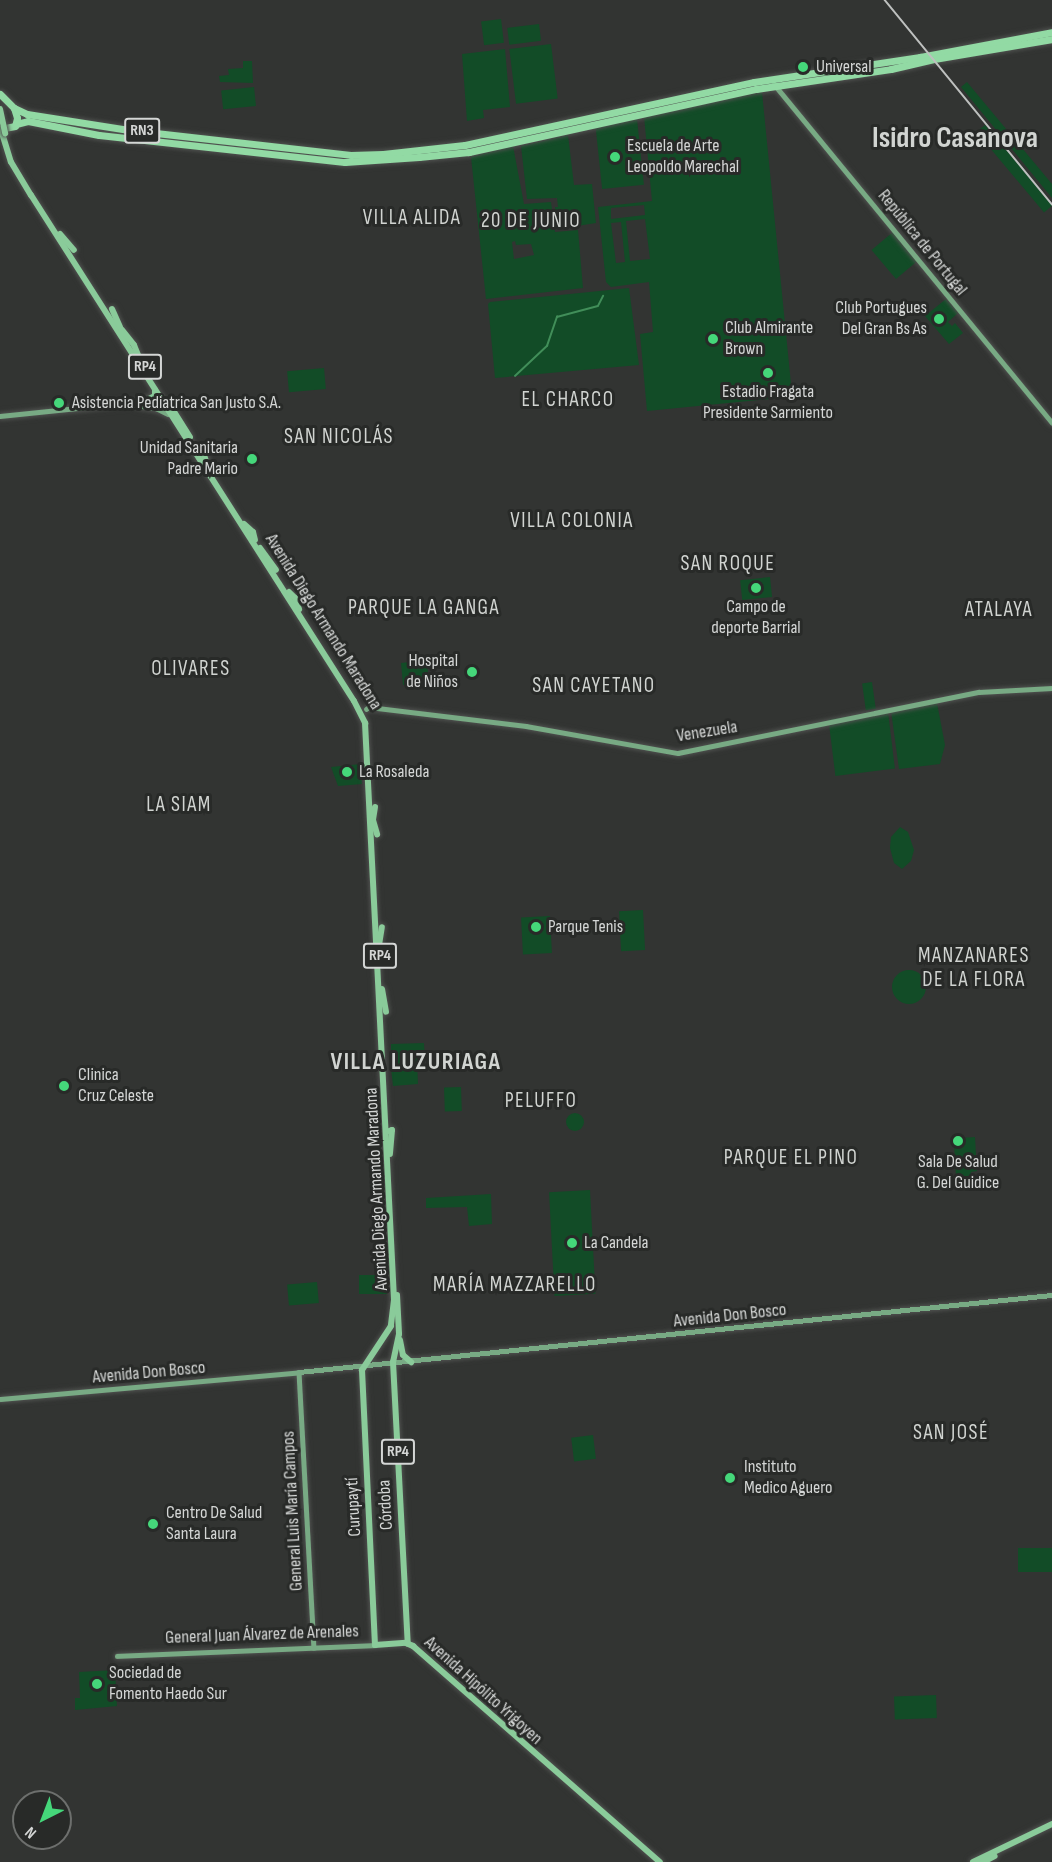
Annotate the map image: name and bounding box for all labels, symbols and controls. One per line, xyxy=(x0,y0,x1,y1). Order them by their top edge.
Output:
place label: Universal xyxy=(816,56,872,78)
marker: Universal xyxy=(794,58,812,76)
road number: RN3 xyxy=(124,118,160,144)
district label: Isidro Casanova xyxy=(872,120,1038,156)
place label: Escuela de Arte Leopoldo Marechal xyxy=(627,136,739,178)
marker: Escuela de Arte Leopoldo Marechal xyxy=(608,150,622,164)
street label: República de Portugal xyxy=(873,186,971,300)
district label: VILLA ALIDA xyxy=(363,205,461,231)
district label: 20 DE JUNIO xyxy=(481,208,581,234)
place label: Club Portugues Del Gran Bs As xyxy=(835,298,927,340)
marker: Club Portugues Del Gran Bs As xyxy=(932,312,946,326)
place label: Club Almirante Brown xyxy=(725,318,813,360)
marker: Club Almirante Brown xyxy=(706,332,720,346)
road number: RP4 xyxy=(127,354,163,380)
marker: Estadio Fragata Presidente Sarmiento xyxy=(761,366,775,380)
place label: Estadio Fragata Presidente Sarmiento xyxy=(703,382,833,424)
district label: EL CHARCO xyxy=(521,387,615,413)
place label: Asistencia Pediatrica San Justo S.A. xyxy=(72,392,281,414)
marker: Asistencia Pediatrica San Justo S.A. xyxy=(50,394,68,412)
district label: SAN NICOLÁS xyxy=(284,424,394,450)
place label: Unidad Sanitaria Padre Mario xyxy=(140,438,238,480)
marker: Unidad Sanitaria Padre Mario xyxy=(243,450,261,468)
district label: VILLA COLONIA xyxy=(510,508,634,534)
street label: Avenida Diego Armando Maradona xyxy=(260,530,386,714)
district label: SAN ROQUE xyxy=(681,551,775,577)
marker: Campo de deporte Barrial xyxy=(749,581,763,595)
district label: PARQUE LA GANGA xyxy=(348,595,500,621)
place label: Campo de deporte Barrial xyxy=(711,597,801,640)
district label: ATALAYA xyxy=(965,597,1033,623)
place label: Hospital de Niños xyxy=(406,651,458,694)
district label: OLIVARES xyxy=(151,656,231,682)
marker: Hospital de Niños xyxy=(463,663,481,681)
district label: SAN CAYETANO xyxy=(532,673,656,699)
street label: Venezuela xyxy=(675,717,739,747)
place label: La Rosaleda xyxy=(359,761,429,783)
marker: La Rosaleda xyxy=(340,765,354,779)
district label: LA SIAM xyxy=(146,792,212,818)
place label: Parque Tenis xyxy=(548,916,623,938)
marker: Parque Tenis xyxy=(529,920,543,934)
road number: RP4 xyxy=(362,943,398,969)
district label: MANZANARES DE LA FLORA xyxy=(918,943,1030,993)
district label: VILLA LUZURIAGA xyxy=(331,1048,501,1076)
place label: Clinica Cruz Celeste xyxy=(78,1065,154,1108)
marker: Clinica Cruz Celeste xyxy=(55,1077,73,1095)
street label: Avenida Diego Armando Maradona xyxy=(361,1087,393,1291)
district label: PELUFFO xyxy=(505,1088,577,1114)
marker: Sala De Salud G. Del Guidice xyxy=(949,1132,967,1150)
district label: PARQUE EL PINO xyxy=(724,1145,858,1171)
place label: Sala De Salud G. Del Guidice xyxy=(917,1152,999,1194)
place label: La Candela xyxy=(584,1232,649,1254)
marker: La Candela xyxy=(565,1236,579,1250)
district label: MARÍA MAZZARELLO xyxy=(433,1272,597,1298)
street label: Avenida Don Bosco xyxy=(673,1299,787,1333)
street label: Avenida Don Bosco xyxy=(92,1357,206,1389)
district label: SAN JOSÉ xyxy=(913,1420,989,1446)
street label: General Luis María Campos xyxy=(278,1430,308,1592)
road number: RP4 xyxy=(380,1439,416,1465)
place label: Instituto Medico Aguero xyxy=(744,1457,832,1500)
marker: Instituto Medico Aguero xyxy=(721,1469,739,1487)
street label: Curupaytí xyxy=(342,1477,366,1537)
street label: Córdoba xyxy=(374,1479,398,1531)
place label: Centro De Salud Santa Laura xyxy=(166,1503,262,1546)
marker: Centro De Salud Santa Laura xyxy=(144,1515,162,1533)
street label: General Juan Álvarez de Arenales xyxy=(165,1621,359,1649)
street label: Avenida Hipólito Yrigoyen xyxy=(419,1632,547,1750)
place label: Sociedad de Fomento Haedo Sur xyxy=(109,1663,227,1706)
marker: Sociedad de Fomento Haedo Sur xyxy=(90,1677,104,1691)
north arrow xyxy=(12,1790,72,1850)
text: N xyxy=(21,1822,40,1842)

